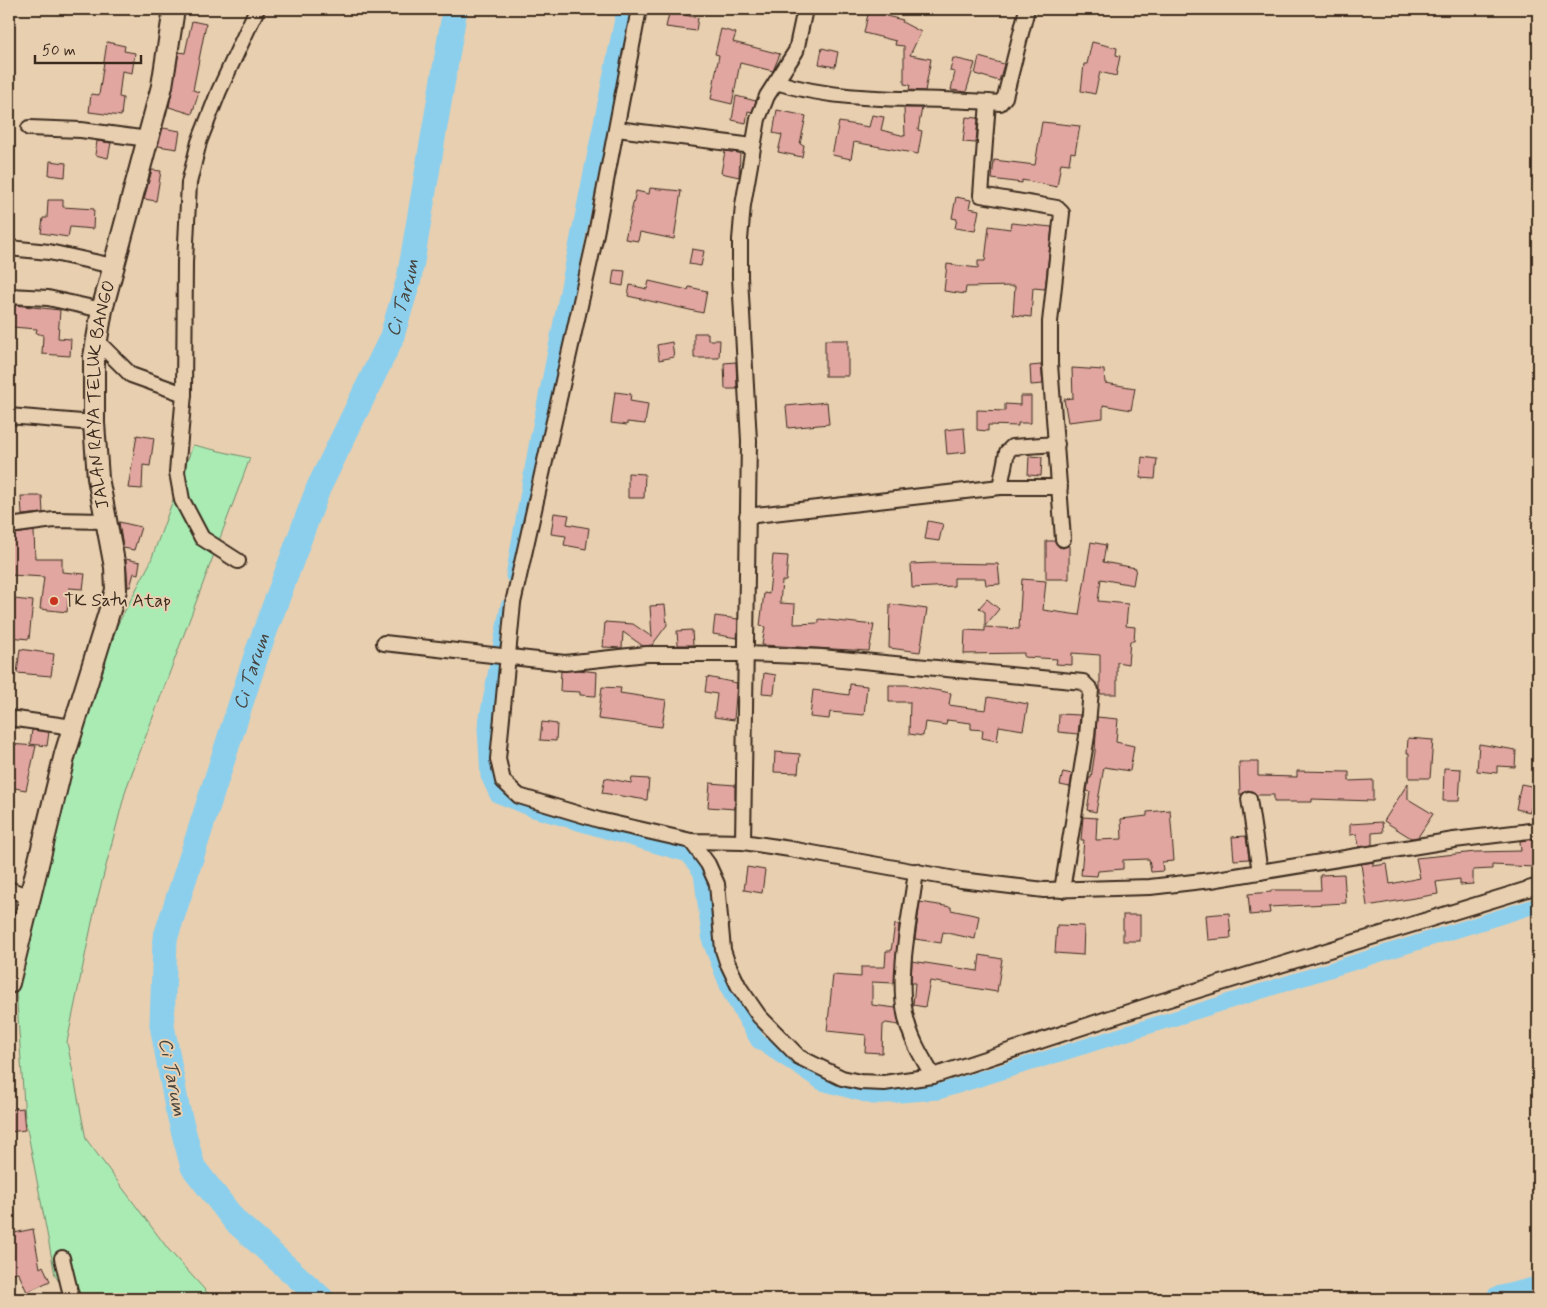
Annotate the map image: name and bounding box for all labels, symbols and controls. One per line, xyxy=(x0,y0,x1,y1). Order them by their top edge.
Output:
scale bar xyxy=(35,32,141,64)
text: 50 m xyxy=(42,41,76,61)
water label: Ci Tarum xyxy=(380,257,425,339)
street label: JALAN RAYA TELUK BANGO xyxy=(82,278,121,511)
place label: TK Satu Atap xyxy=(64,589,171,613)
marker: TK Satu Atap xyxy=(48,595,60,607)
water label: Ci Tarum xyxy=(227,629,276,713)
water label: Ci Tarum xyxy=(152,1036,192,1118)

